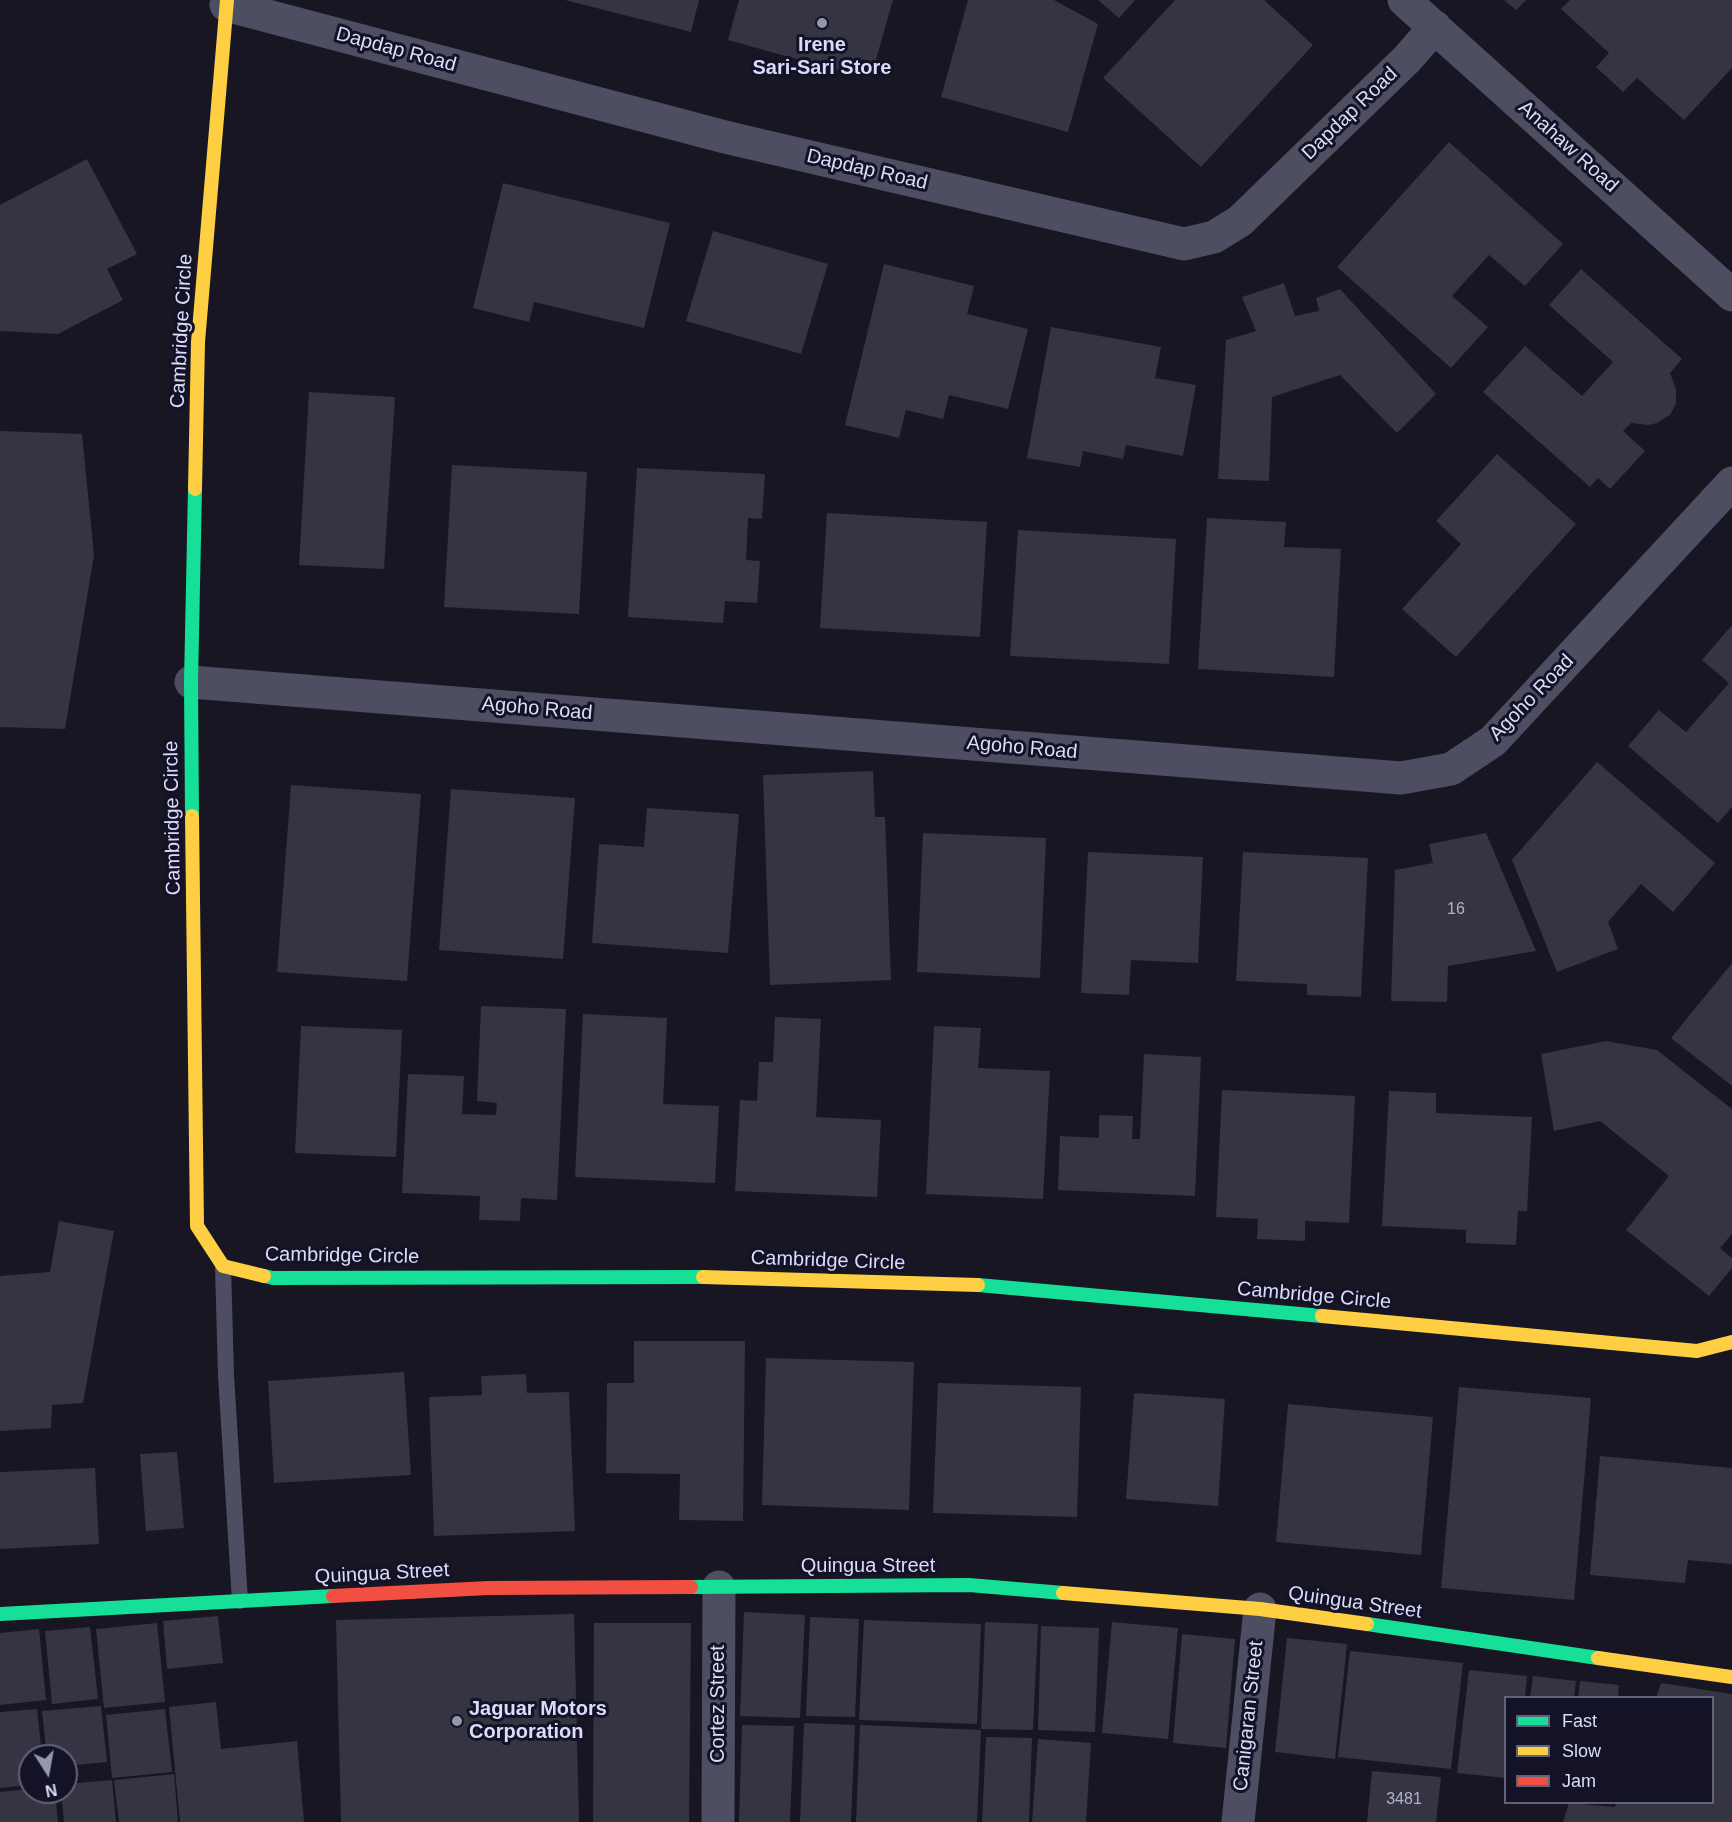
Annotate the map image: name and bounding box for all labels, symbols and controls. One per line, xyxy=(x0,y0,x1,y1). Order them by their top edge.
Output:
marker: Irene Sari-Sari Store xyxy=(815,16,829,30)
street label: Dapdap Road xyxy=(333,22,459,78)
place label: Irene Sari-Sari Store xyxy=(753,33,891,80)
street label: Dapdap Road xyxy=(1297,62,1403,166)
street label: Anahaw Road xyxy=(1513,96,1623,198)
street label: Dapdap Road xyxy=(804,144,930,196)
street label: Cambridge Circle xyxy=(166,253,198,409)
street label: Agoho Road xyxy=(1485,650,1579,746)
street label: Agoho Road xyxy=(481,692,593,726)
street label: Agoho Road xyxy=(966,731,1078,765)
street label: Cambridge Circle xyxy=(160,741,186,895)
house number: 16 xyxy=(1447,900,1465,920)
street label: Cambridge Circle xyxy=(265,1243,419,1269)
street label: Cambridge Circle xyxy=(750,1246,906,1276)
street label: Cambridge Circle xyxy=(1236,1277,1392,1315)
street label: Quingua Street xyxy=(801,1554,935,1578)
street label: Quingua Street xyxy=(314,1558,450,1590)
street label: Quingua Street xyxy=(1287,1582,1423,1624)
street label: Canigaran Street xyxy=(1229,1640,1269,1792)
street label: Cortez Street xyxy=(706,1645,730,1763)
legend xyxy=(1504,1696,1714,1804)
place label: Jaguar Motors Corporation xyxy=(469,1697,607,1744)
text: Fast xyxy=(1562,1711,1597,1731)
marker: Jaguar Motors Corporation xyxy=(450,1714,464,1728)
text: Slow xyxy=(1562,1741,1601,1761)
north arrow xyxy=(18,1744,78,1804)
text: Jam xyxy=(1562,1771,1596,1791)
text: N xyxy=(44,1781,58,1800)
house number: 3481 xyxy=(1386,1790,1422,1810)

